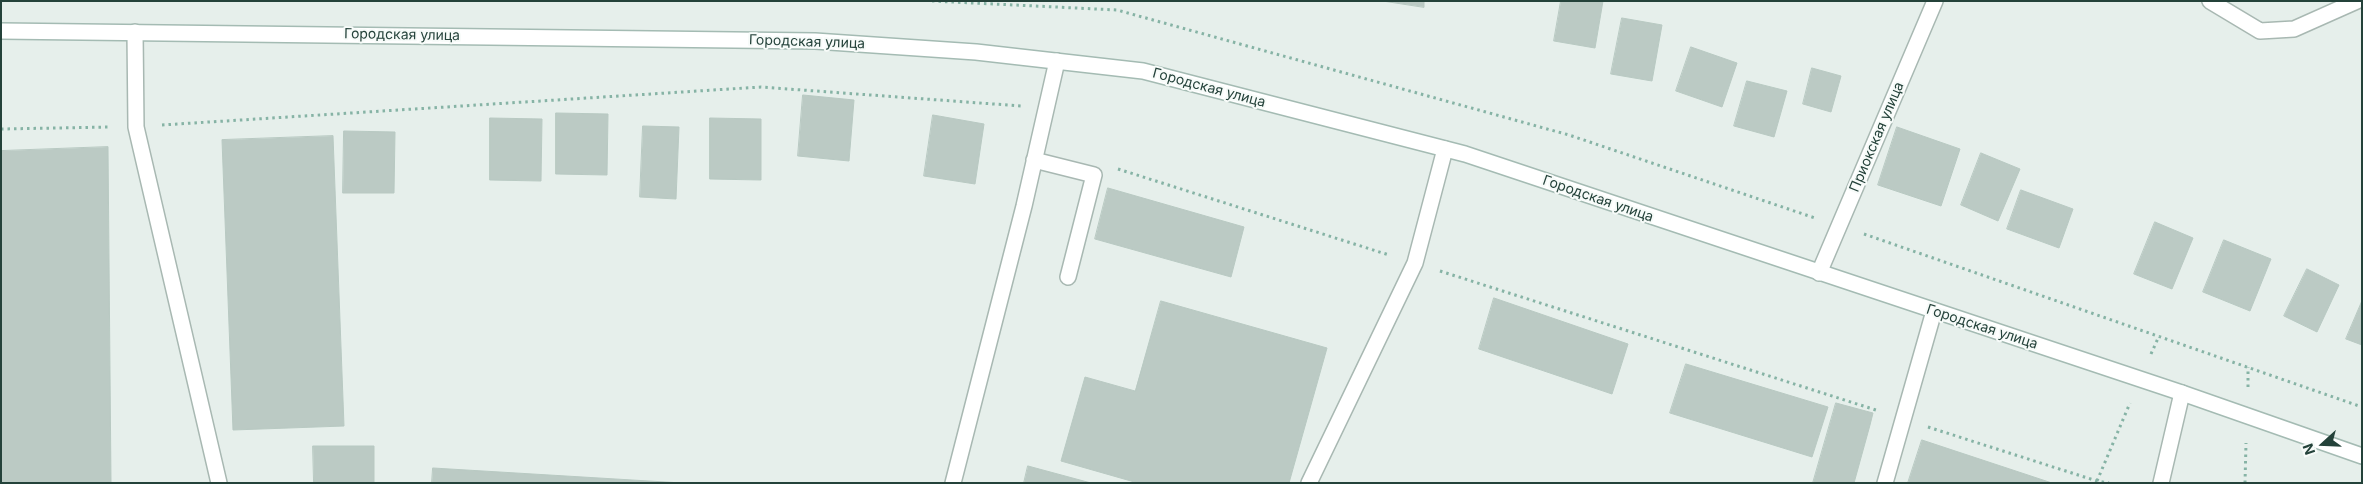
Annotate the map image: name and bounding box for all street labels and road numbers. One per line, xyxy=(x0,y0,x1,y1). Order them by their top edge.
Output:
street label: Городская улица xyxy=(344,26,460,44)
street label: Городская улица xyxy=(749,32,865,52)
street label: Городская улица xyxy=(1151,65,1267,111)
street label: Приокская улица xyxy=(1846,79,1908,195)
street label: Городская улица xyxy=(1540,172,1656,226)
street label: Городская улица xyxy=(1924,301,2040,353)

